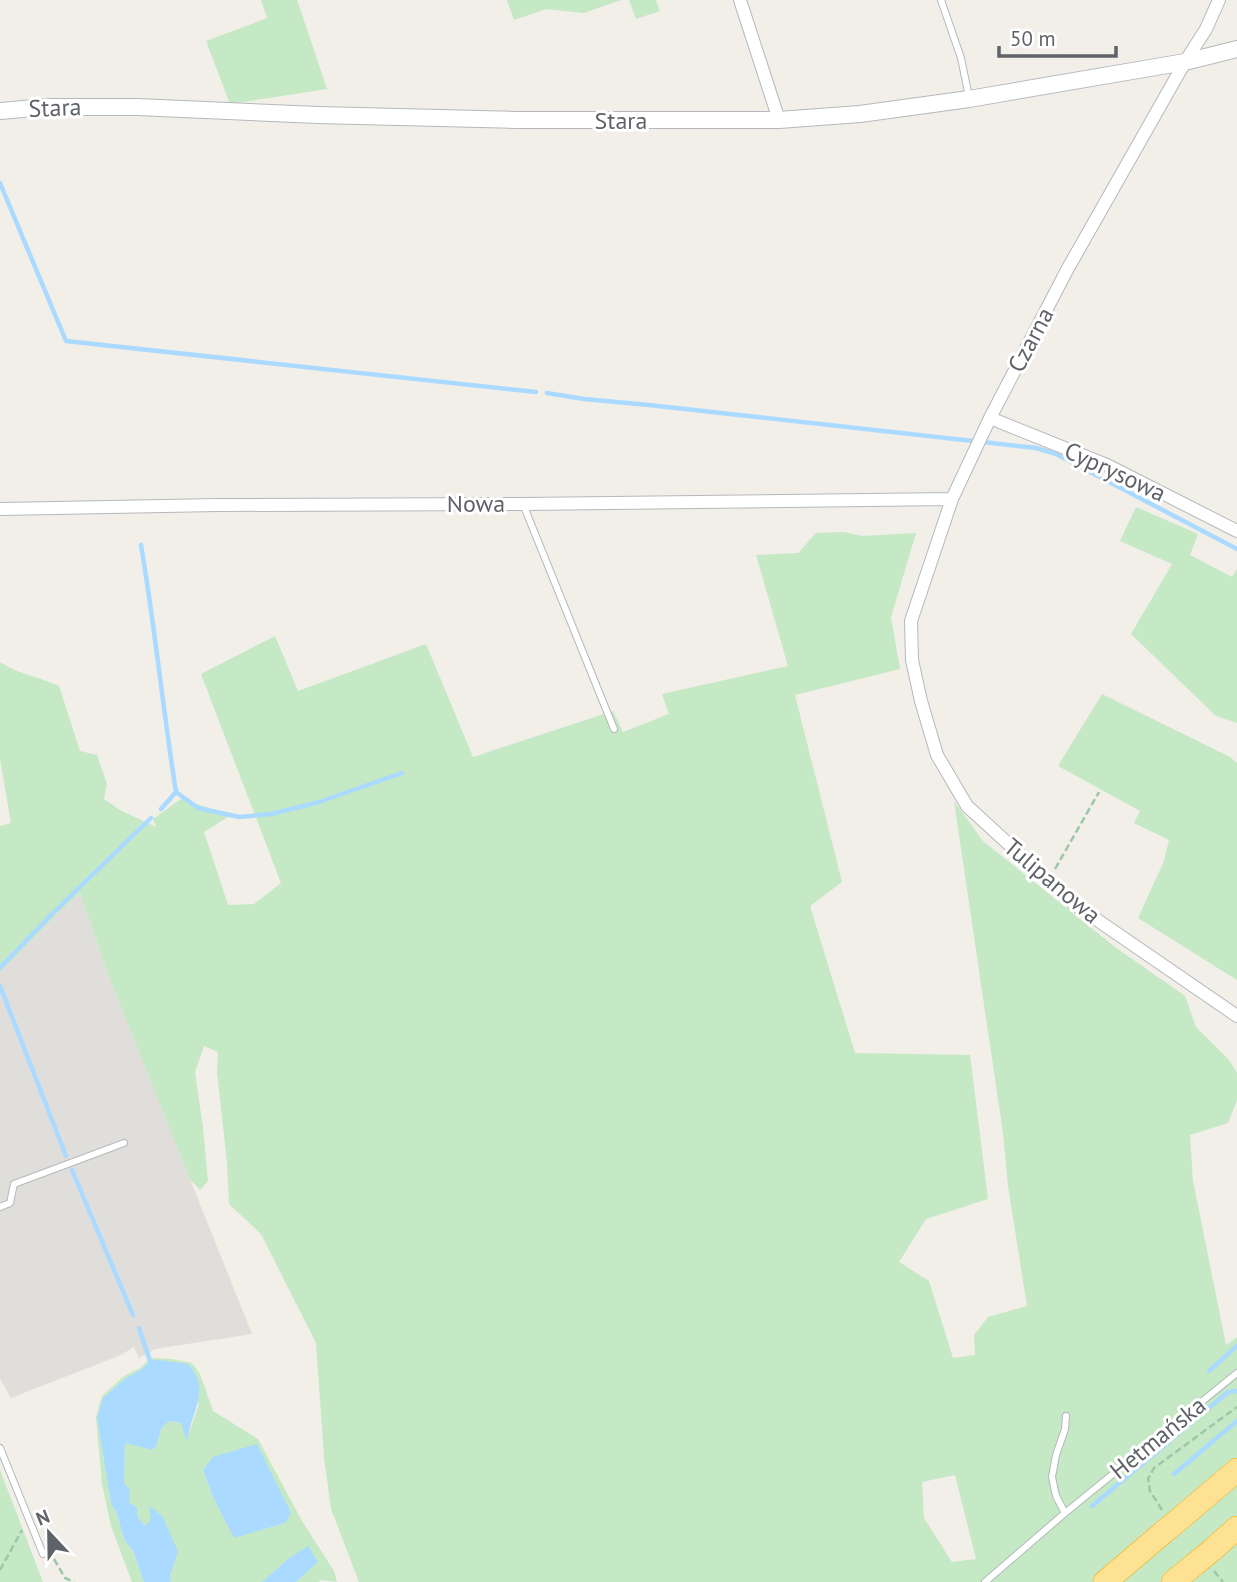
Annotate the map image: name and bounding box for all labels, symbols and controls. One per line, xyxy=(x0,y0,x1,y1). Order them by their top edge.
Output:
scale bar xyxy=(999,14,1116,58)
text: 50 m xyxy=(1010,25,1056,52)
street label: Stara xyxy=(28,91,82,124)
street label: Stara xyxy=(595,105,647,136)
street label: Czarna xyxy=(1001,302,1060,377)
street label: Cyprysowa xyxy=(1060,435,1171,509)
street label: Nowa xyxy=(447,488,505,519)
street label: Tulipanowa xyxy=(997,831,1107,930)
street label: Hetmańska xyxy=(1103,1390,1212,1486)
north arrow xyxy=(14,1498,84,1568)
text: N xyxy=(32,1504,53,1531)

